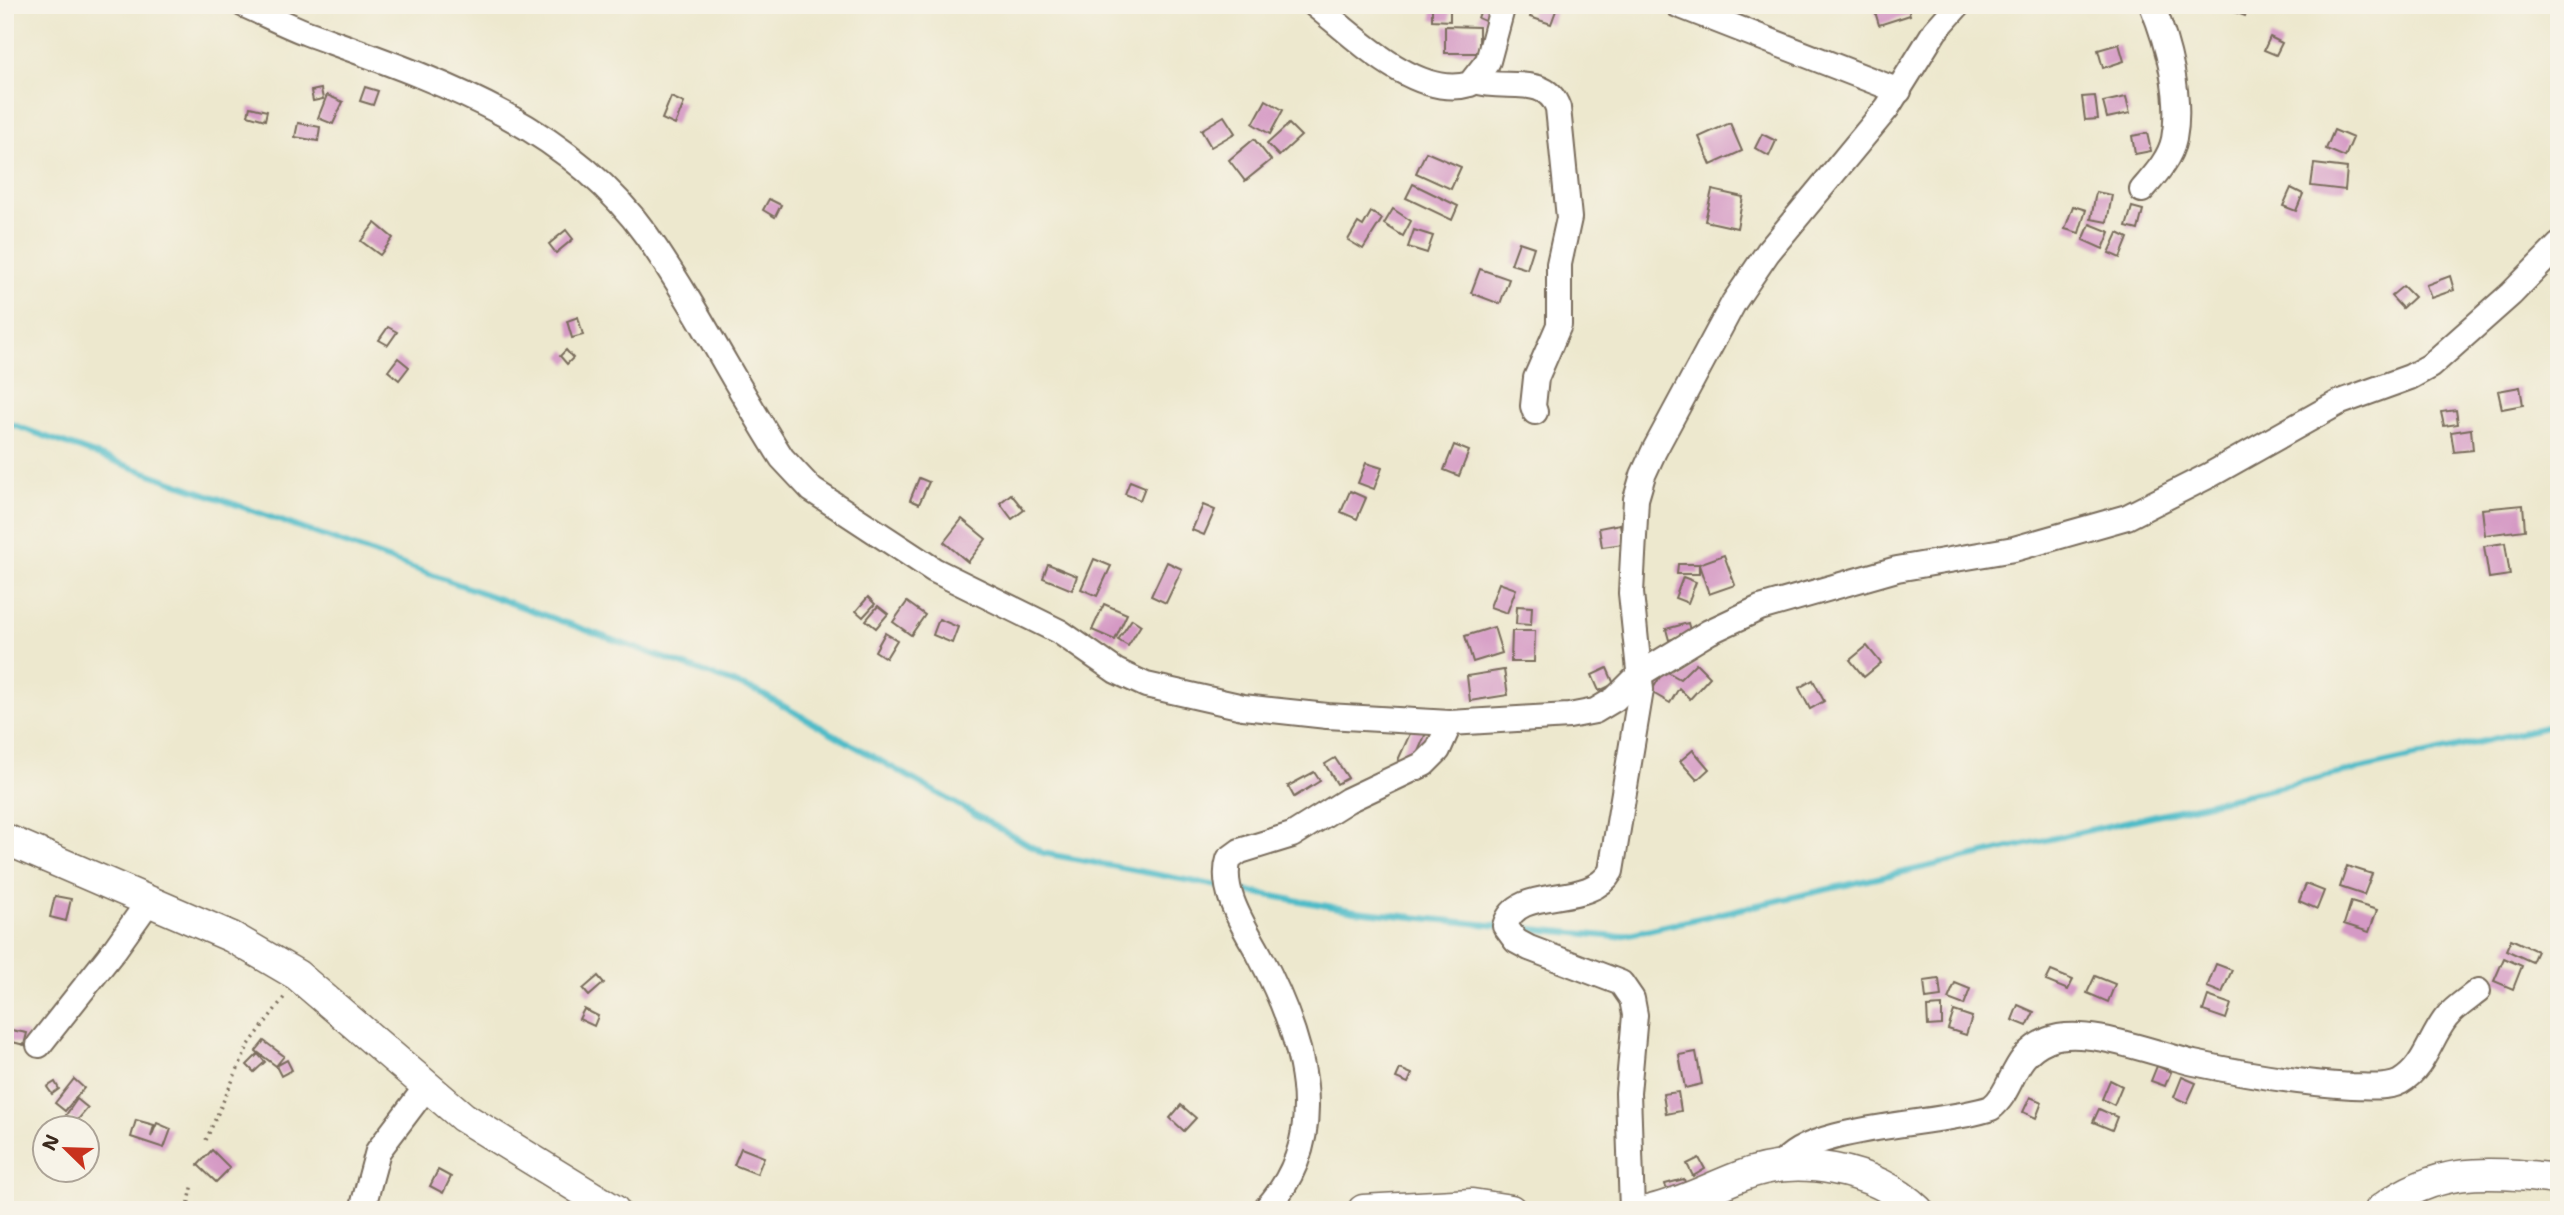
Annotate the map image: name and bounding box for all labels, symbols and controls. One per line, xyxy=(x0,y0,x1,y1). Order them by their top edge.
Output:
north arrow xyxy=(32,1114,102,1184)
text: N xyxy=(36,1131,65,1154)

